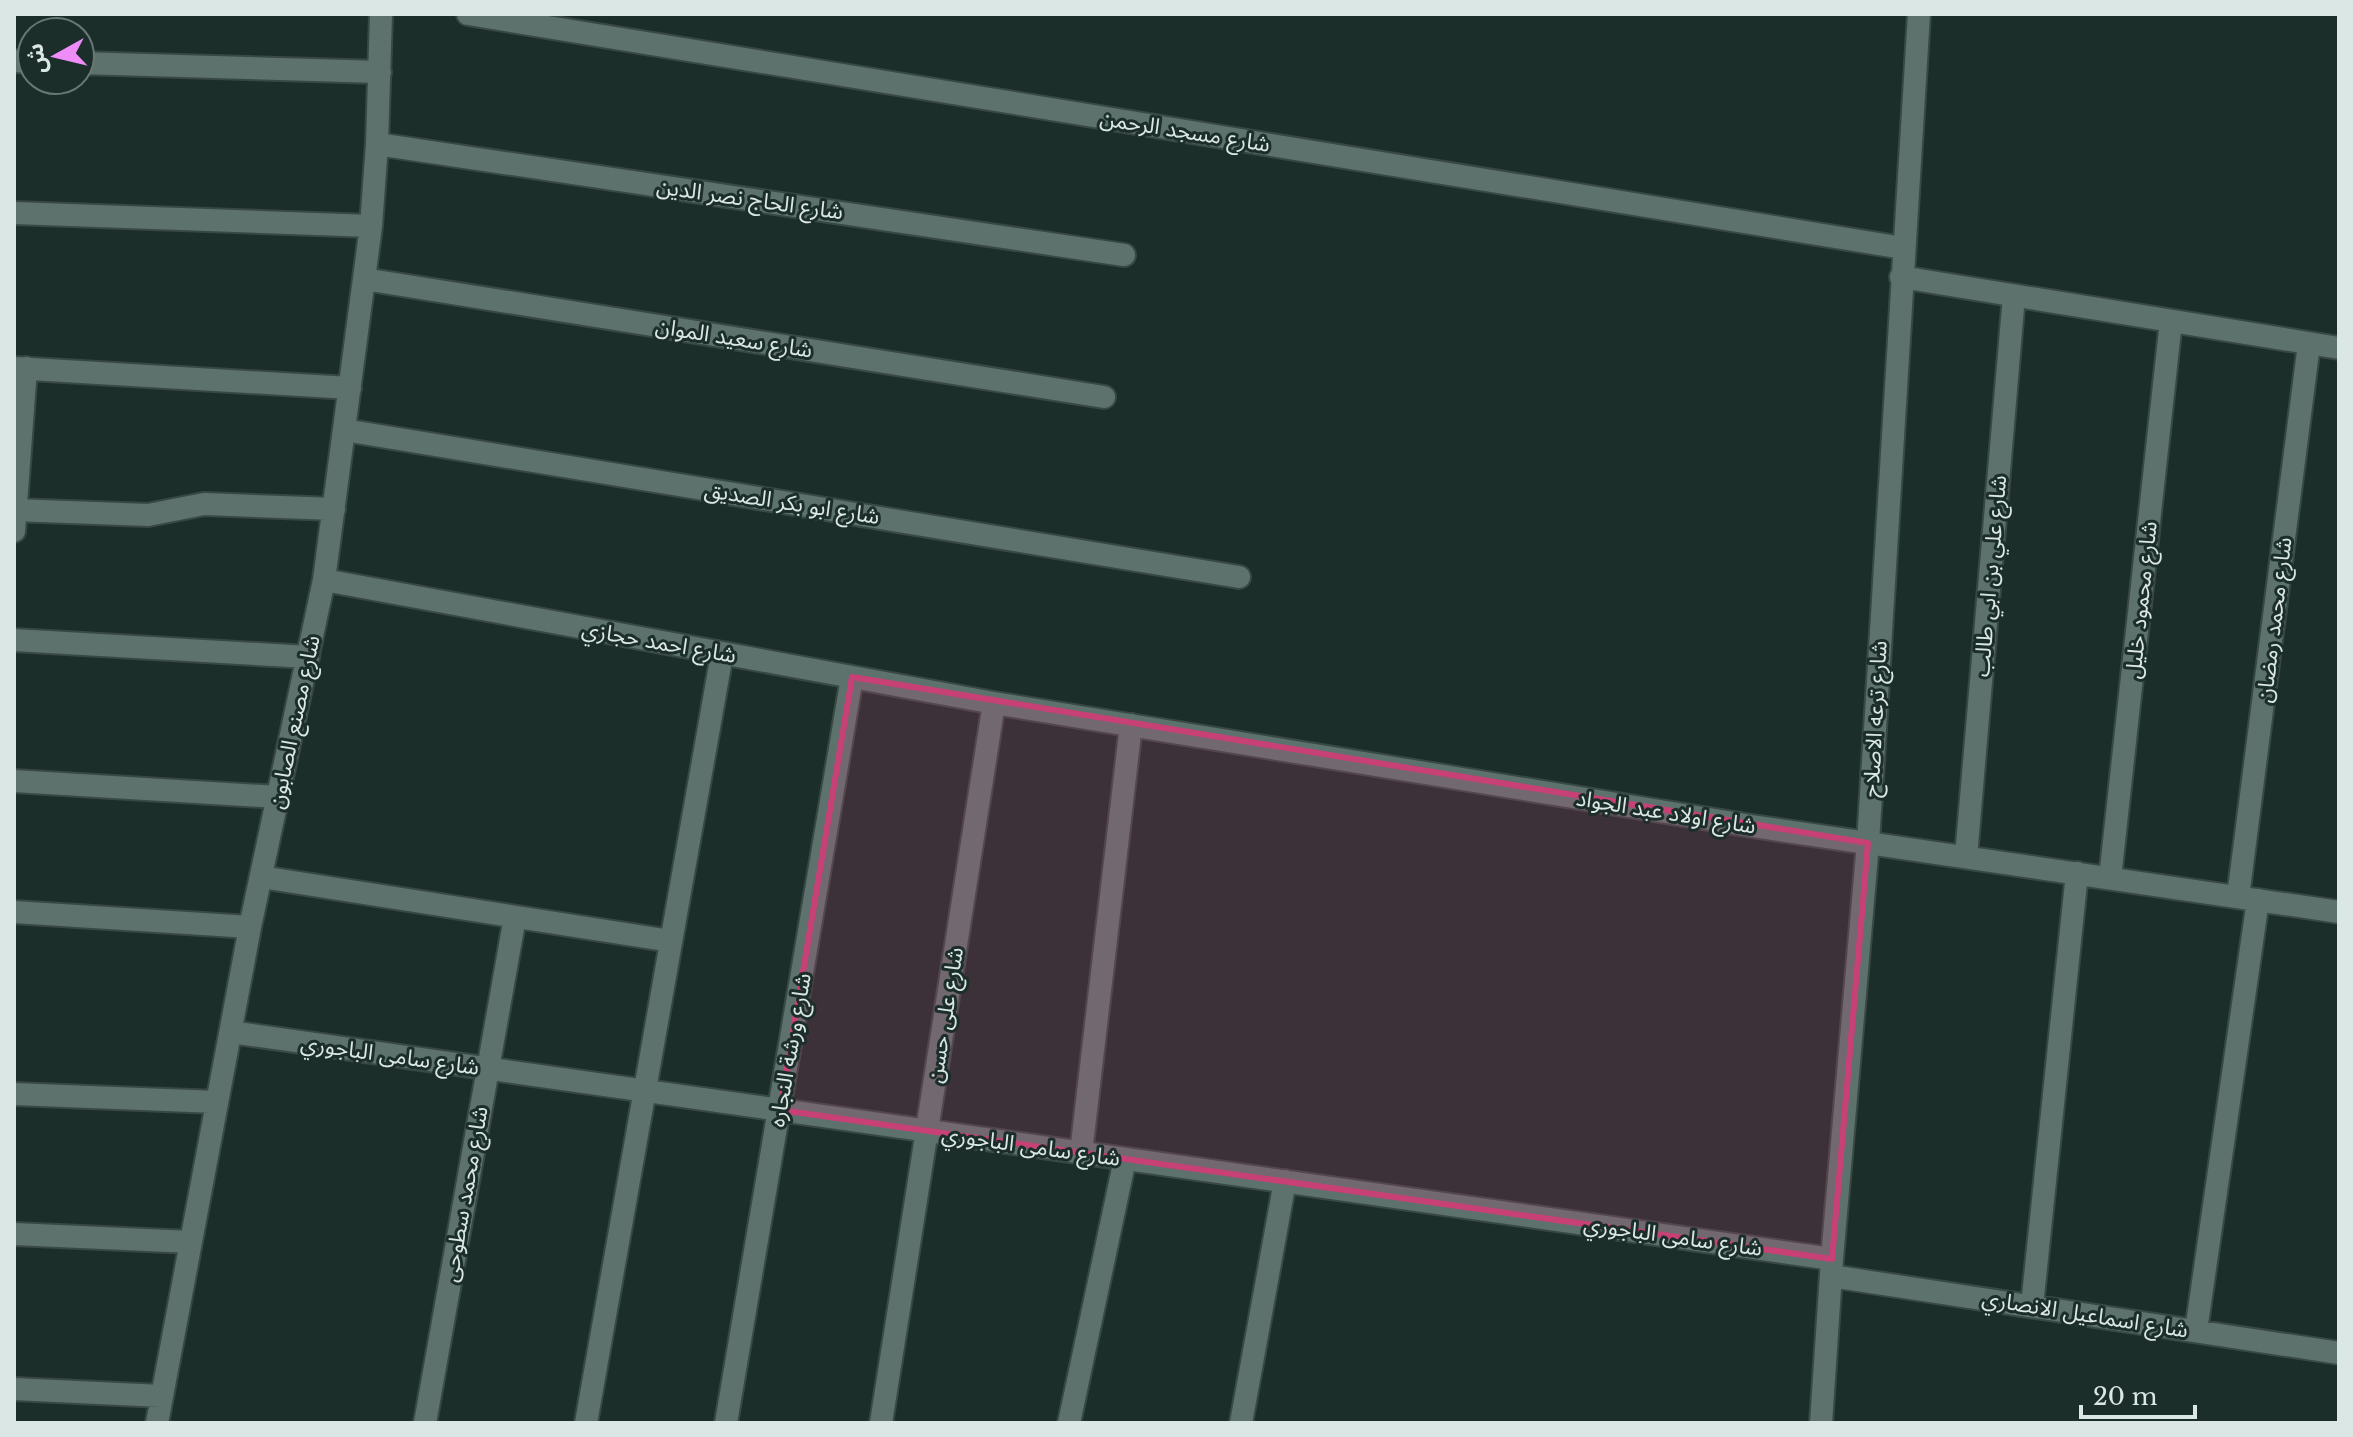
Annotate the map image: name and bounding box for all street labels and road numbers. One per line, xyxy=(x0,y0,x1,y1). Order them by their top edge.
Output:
street label: شارع مسجد الرحمن xyxy=(1097,104,1272,161)
street label: شارع الحاج نصر الدين xyxy=(655,173,845,228)
street label: شارع سعيد الموان xyxy=(653,312,814,367)
street label: شارع علي بن ابي طالب xyxy=(1968,474,2015,678)
street label: شارع ابو بكر الصديق xyxy=(702,476,882,533)
street label: شارع محمود خليل xyxy=(2119,520,2166,681)
street label: شارع محمد رمضان xyxy=(2250,536,2301,705)
street label: شارع احمد حجازي xyxy=(579,615,738,672)
street label: شارع مصنع الصابون xyxy=(262,633,329,812)
street label: شارع ترعه الاصلاح xyxy=(1857,640,1896,798)
street label: شارع اولاد عبد الجواد xyxy=(1574,784,1758,843)
street label: شارع على حسن xyxy=(921,945,972,1085)
street label: شارع ورشة النجاره xyxy=(763,971,820,1130)
street label: شارع سامى الباجوري xyxy=(299,1029,481,1084)
street label: شارع محمد سطوحى xyxy=(436,1104,497,1284)
street label: شارع سامى الباجوري xyxy=(940,1120,1122,1175)
street label: شارع سامى الباجوري xyxy=(1582,1210,1764,1265)
street label: شارع اسماعيل الانصاري xyxy=(1979,1284,2190,1347)

